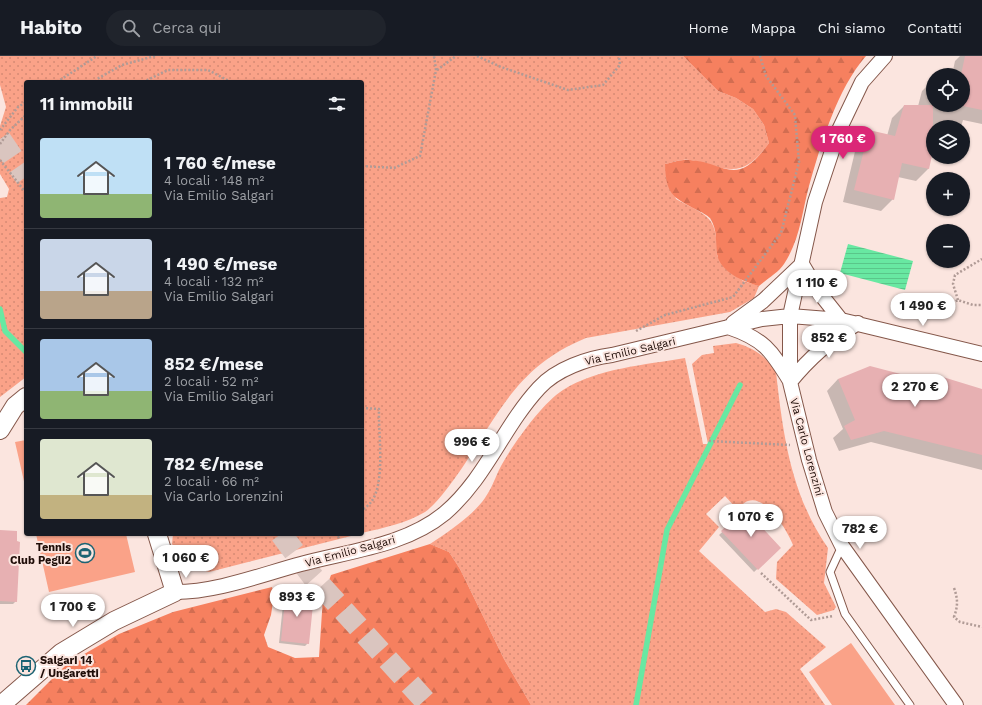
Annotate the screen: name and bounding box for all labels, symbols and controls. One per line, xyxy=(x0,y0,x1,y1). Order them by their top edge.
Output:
search box xyxy=(106,10,386,46)
text: Habito xyxy=(20,16,82,39)
icon: search xyxy=(120,17,142,39)
text: Cerca qui xyxy=(152,19,221,37)
text: Home xyxy=(689,20,729,36)
text: Mappa xyxy=(751,20,796,36)
text: Chi siamo xyxy=(818,20,885,36)
text: Contatti xyxy=(907,20,962,36)
map controls xyxy=(926,68,970,268)
button: locate xyxy=(926,68,970,112)
icon: filters xyxy=(326,93,348,115)
text: 11 immobili xyxy=(40,94,133,114)
button: layers xyxy=(926,120,970,164)
pin: 1 760 € xyxy=(806,126,880,160)
text: 1 760 € xyxy=(820,131,866,146)
text: 1 760 €/mese xyxy=(164,153,276,173)
icon: home xyxy=(72,154,120,202)
button: + xyxy=(926,172,970,216)
text: 4 locali · 148 m² xyxy=(164,173,264,188)
text: Via Emilio Salgari xyxy=(164,188,274,203)
button: − xyxy=(926,224,970,268)
text: 1 490 €/mese xyxy=(164,254,277,274)
icon: home xyxy=(72,255,120,303)
pin: 1 110 € xyxy=(780,270,854,304)
text: 4 locali · 132 m² xyxy=(164,274,264,289)
text: 1 110 € xyxy=(796,275,838,290)
text: Via Emilio Salgari xyxy=(164,289,274,304)
pin: 1 490 € xyxy=(886,293,960,327)
text: 1 490 € xyxy=(900,298,946,313)
pin: 852 € xyxy=(801,325,857,359)
text: 852 € xyxy=(811,330,847,345)
street label: Via Emilio Salgari xyxy=(583,335,677,368)
text: 852 €/mese xyxy=(164,354,264,374)
icon: home xyxy=(72,355,120,403)
text: 2 locali · 52 m² xyxy=(164,374,258,389)
pin: 2 270 € xyxy=(878,374,952,408)
text: 2 270 € xyxy=(891,379,939,394)
text: Via Emilio Salgari xyxy=(164,389,274,404)
street label: Via Carlo Lorenzini xyxy=(787,397,826,498)
pin: 996 € xyxy=(444,429,500,463)
text: 996 € xyxy=(454,434,490,449)
text: 782 €/mese xyxy=(164,454,264,474)
icon: home xyxy=(72,455,120,503)
text: 2 locali · 66 m² xyxy=(164,474,259,489)
text: Via Carlo Lorenzini xyxy=(164,489,283,504)
pin: 1 070 € xyxy=(714,504,788,538)
text: 1 070 € xyxy=(728,509,774,524)
pin: 782 € xyxy=(832,516,888,550)
text: 782 € xyxy=(842,521,878,536)
street label: Via Emilio Salgari xyxy=(304,533,397,570)
place label: Tennis Club Pegli2 xyxy=(10,541,71,567)
sports icon: Tennis Club Pegli2 xyxy=(74,542,96,564)
pin: 1 060 € xyxy=(149,545,223,579)
text: 1 060 € xyxy=(163,550,209,565)
pin: 893 € xyxy=(269,584,325,618)
text: 893 € xyxy=(279,589,315,604)
pin: 1 700 € xyxy=(36,594,110,628)
text: 1 700 € xyxy=(50,599,96,614)
place label: Salgari 14 / Ungaretti xyxy=(40,654,99,680)
bus stop icon: Salgari 14 / Ungaretti xyxy=(15,655,37,677)

